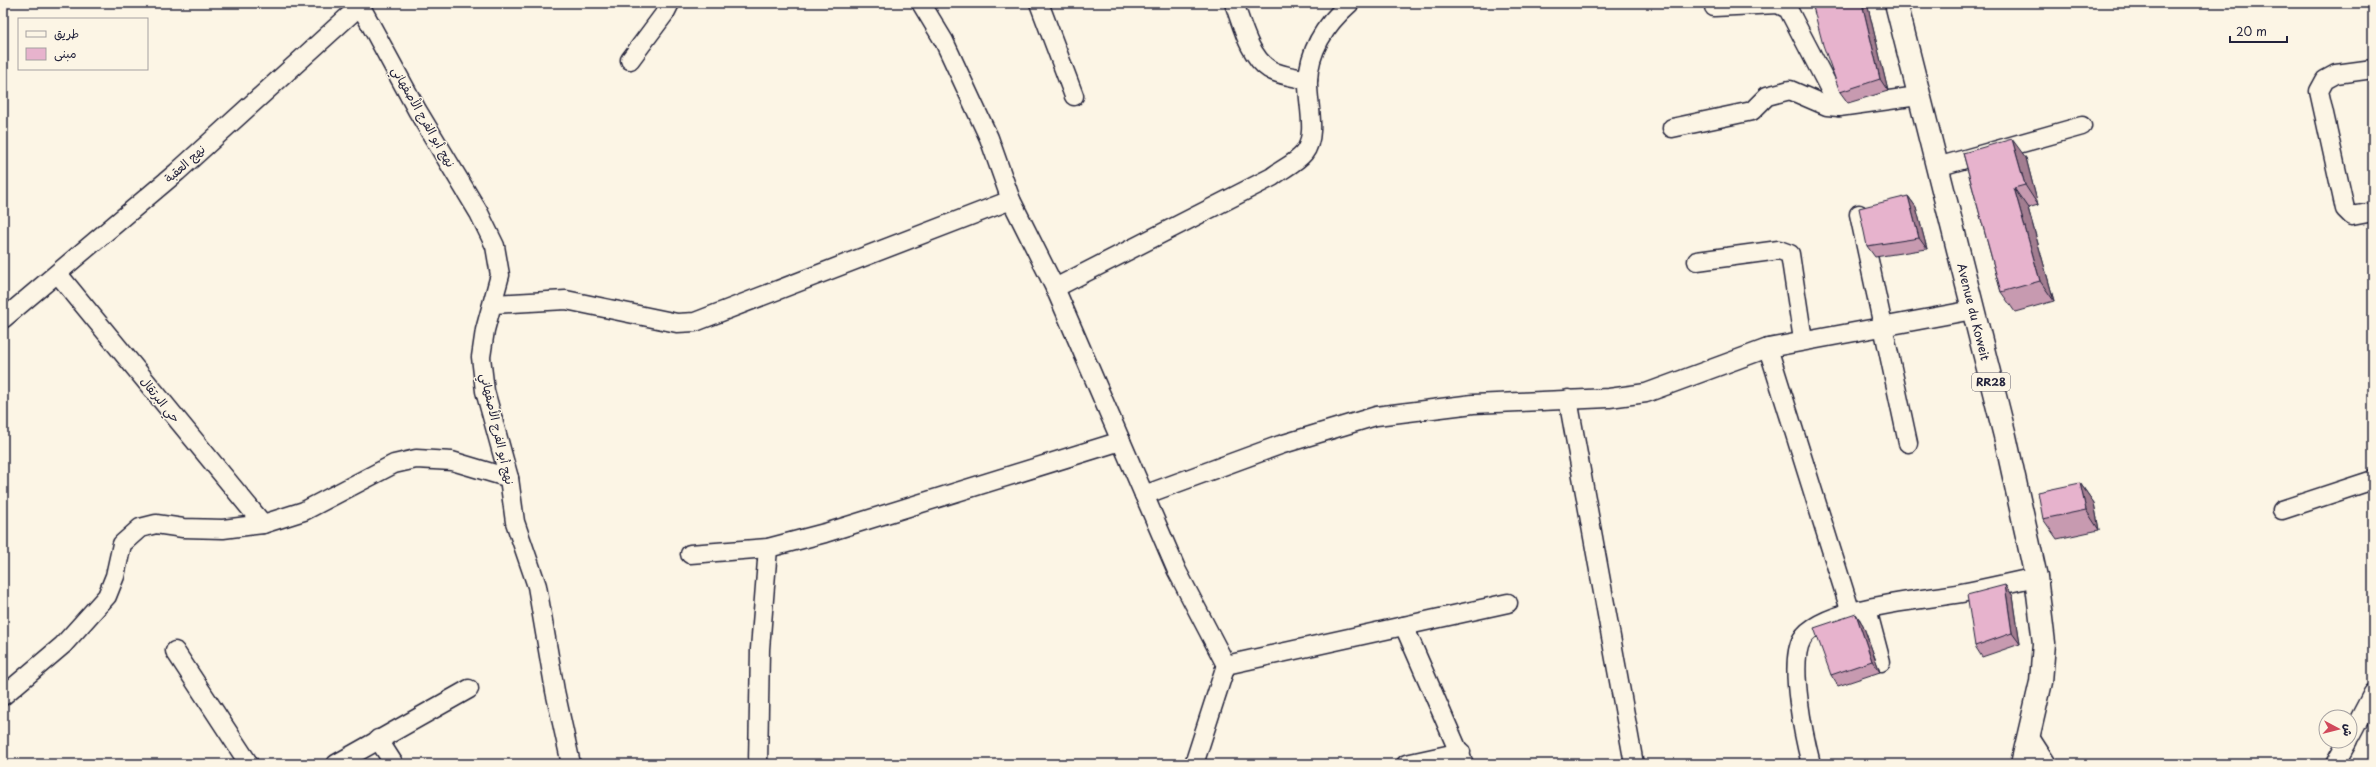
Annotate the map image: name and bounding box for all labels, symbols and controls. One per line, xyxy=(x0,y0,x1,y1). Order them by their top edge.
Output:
legend xyxy=(18,18,148,70)
scale bar xyxy=(2230,18,2287,44)
text: 20 m xyxy=(2236,22,2267,40)
text: طريق xyxy=(54,24,79,42)
text: مبنى xyxy=(54,44,77,62)
street label: نهج أبو الفرج الأصفهاني xyxy=(385,63,460,172)
street label: نهج العقبة xyxy=(160,140,209,187)
street label: Avenue du Koweit xyxy=(1953,261,1995,362)
street label: نهج أبو الفرج الأصفهاني xyxy=(474,371,520,487)
street label: حي البرتقال xyxy=(134,372,185,428)
road number: RR28 xyxy=(1972,373,2010,391)
north arrow xyxy=(2318,709,2358,749)
text: ش xyxy=(2339,723,2358,737)

